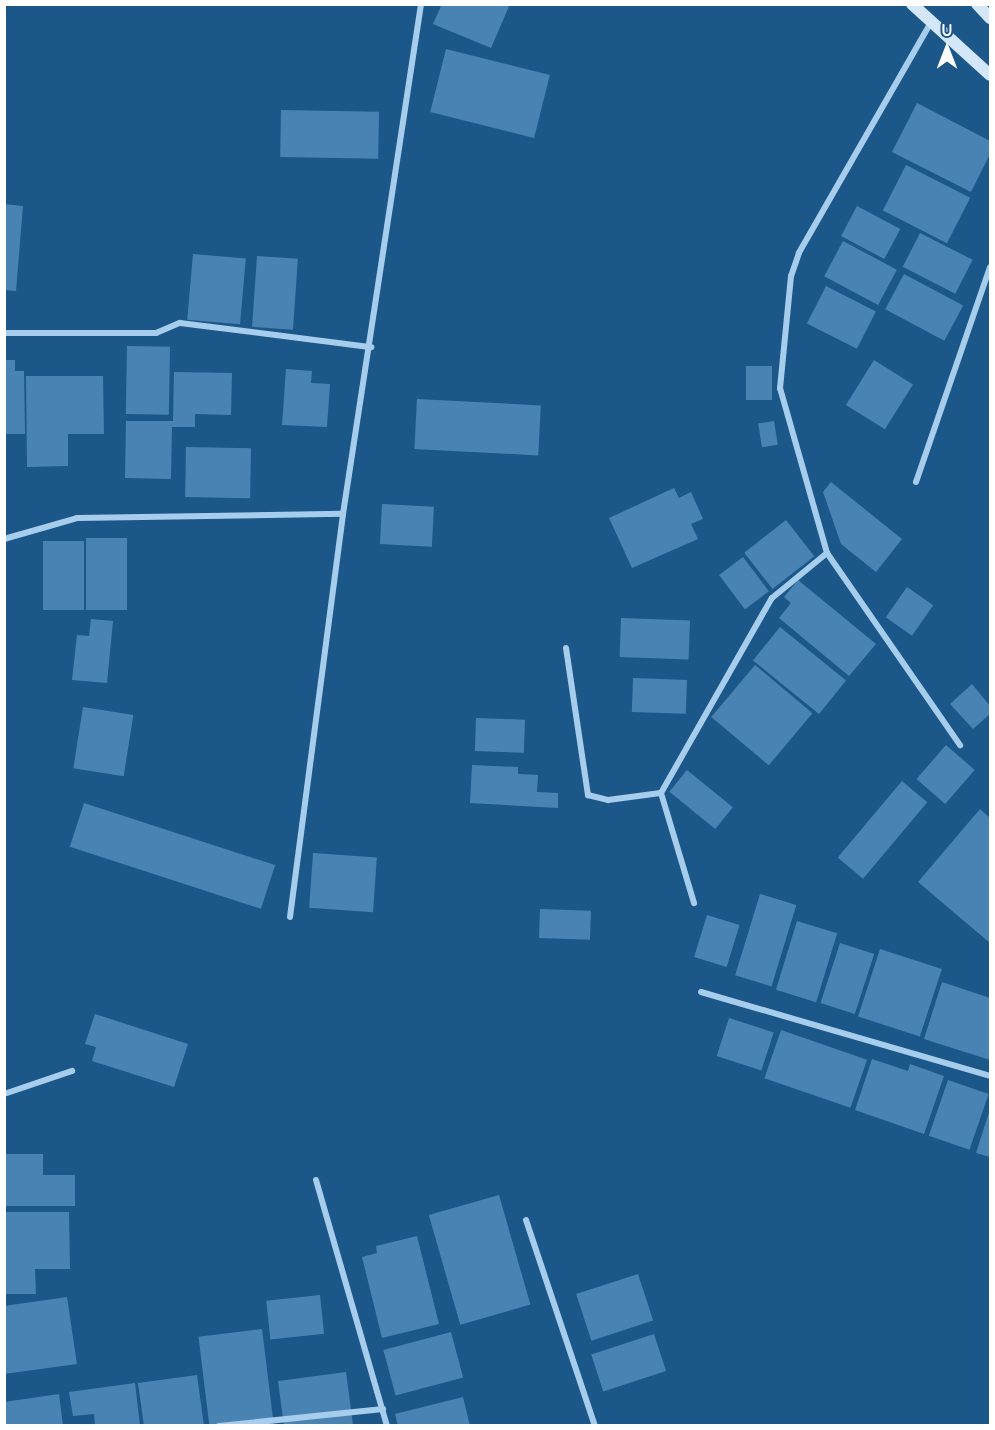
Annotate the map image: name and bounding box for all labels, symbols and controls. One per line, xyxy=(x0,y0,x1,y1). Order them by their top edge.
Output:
north arrow xyxy=(917,18,977,78)
text: U xyxy=(941,20,953,40)

